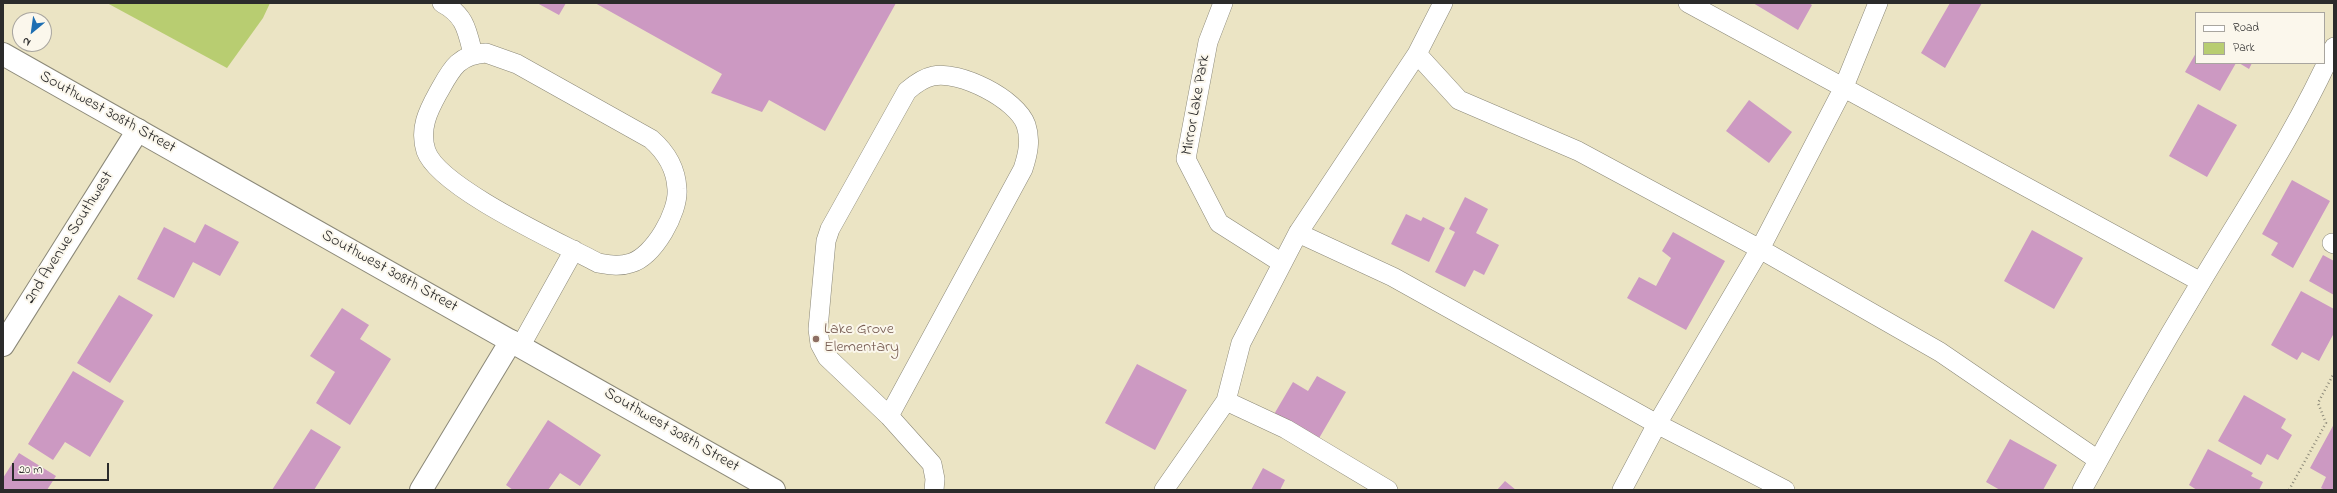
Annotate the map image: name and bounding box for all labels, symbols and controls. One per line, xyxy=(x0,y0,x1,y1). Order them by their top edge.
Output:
north arrow xyxy=(12,12,52,52)
legend xyxy=(2195,12,2325,64)
text: Road xyxy=(2233,19,2259,37)
text: N xyxy=(20,33,34,50)
text: Park xyxy=(2233,39,2255,57)
street label: Mirror Lake Park xyxy=(1179,53,1215,157)
street label: Southwest 308th Street xyxy=(36,68,178,158)
street label: 2nd Avenue Southwest xyxy=(21,168,119,308)
street label: Southwest 308th Street xyxy=(318,227,460,317)
place label: Lake Grove Elementary xyxy=(824,320,899,358)
marker: Lake Grove Elementary xyxy=(811,334,821,344)
street label: Southwest 308th Street xyxy=(600,385,742,477)
scale bar xyxy=(14,455,111,481)
text: 20 m xyxy=(19,461,42,479)

